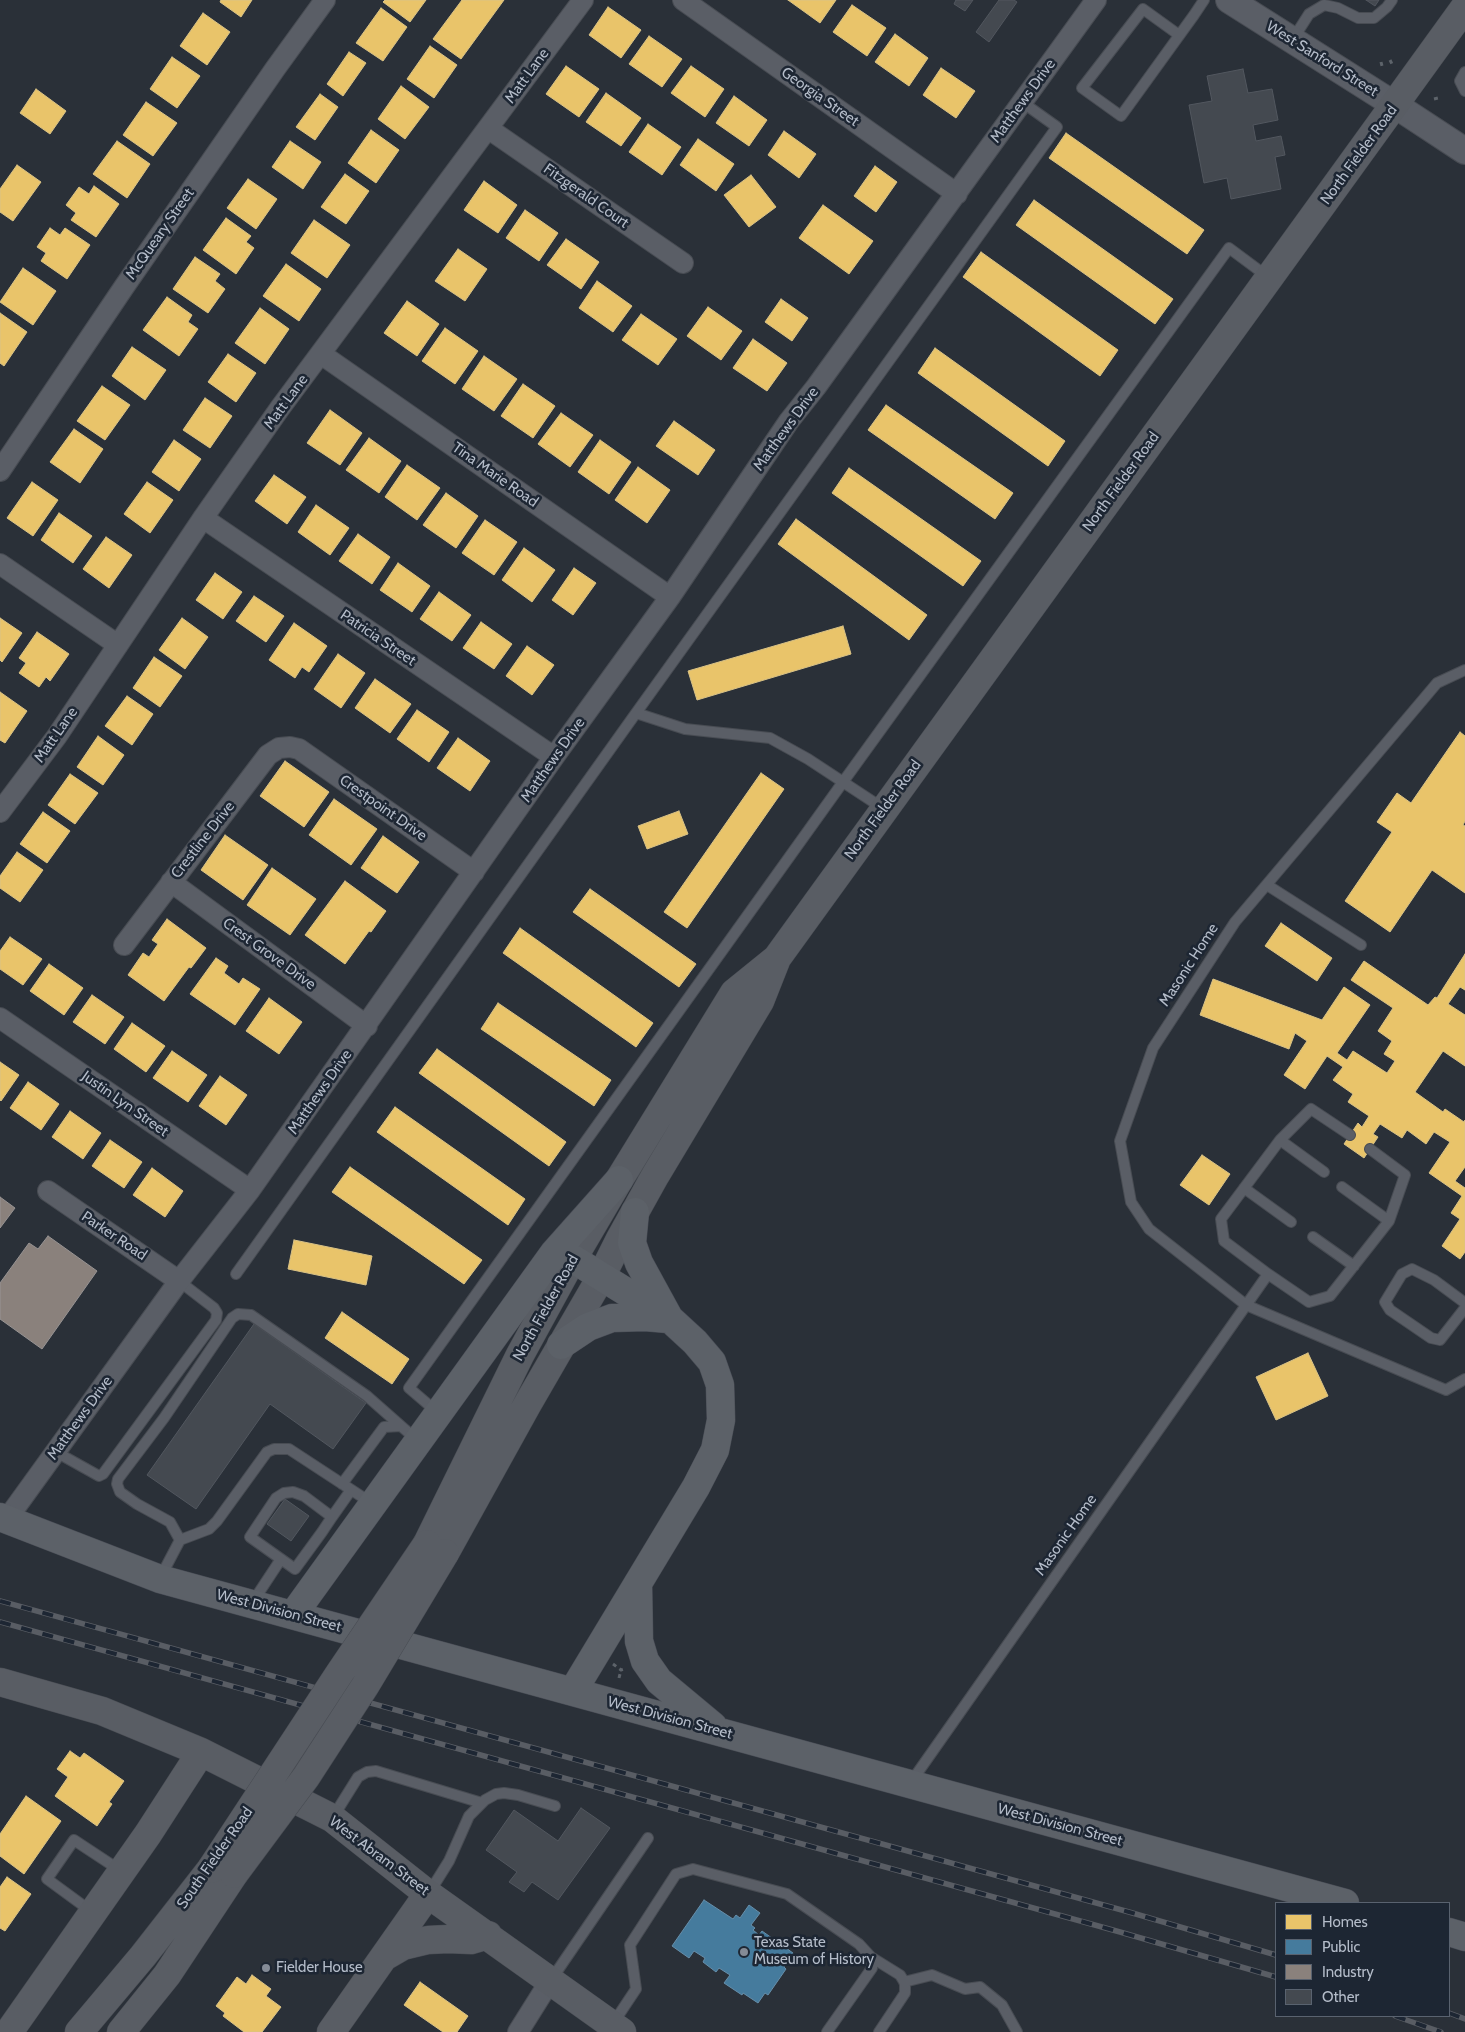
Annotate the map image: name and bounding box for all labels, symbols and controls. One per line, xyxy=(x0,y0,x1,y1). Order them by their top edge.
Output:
street label: West Sanford Street xyxy=(1263,17,1381,101)
street label: Matt Lane xyxy=(501,45,553,107)
street label: Matthews Drive xyxy=(987,56,1059,146)
street label: Georgia Street xyxy=(778,64,862,130)
street label: North Fielder Road xyxy=(1317,102,1401,208)
street label: Fitzgerald Court xyxy=(540,160,632,232)
street label: McQueary Street xyxy=(122,185,198,283)
street label: Matt Lane xyxy=(260,371,312,433)
street label: Matthews Drive xyxy=(750,384,822,474)
street label: North Fielder Road xyxy=(1079,429,1163,535)
street label: Tina Marie Road xyxy=(449,439,541,511)
street label: Patricia Street xyxy=(337,606,419,670)
street label: Matt Lane xyxy=(30,704,82,766)
street label: Matthews Drive xyxy=(517,714,589,806)
street label: North Fielder Road xyxy=(841,757,925,863)
street label: Crestpoint Drive xyxy=(336,771,430,845)
street label: Crestline Drive xyxy=(167,798,239,882)
street label: Crest Grove Drive xyxy=(219,914,319,994)
street label: Masonic Home xyxy=(1156,920,1222,1010)
street label: Matthews Drive xyxy=(284,1046,356,1138)
street label: Justin Lyn Street xyxy=(78,1067,172,1141)
street label: Parker Road xyxy=(78,1208,150,1264)
street label: North Fielder Road xyxy=(509,1252,583,1364)
street label: Matthews Drive xyxy=(44,1373,116,1463)
street label: Masonic Home xyxy=(1031,1491,1101,1579)
street label: West Division Street xyxy=(215,1586,343,1636)
street label: West Division Street xyxy=(606,1693,734,1743)
street label: West Division Street xyxy=(996,1800,1124,1850)
street label: South Fielder Road xyxy=(173,1804,257,1912)
street label: West Abram Street xyxy=(326,1813,432,1899)
legend xyxy=(1275,1902,1450,2017)
text: Homes xyxy=(1322,1913,1368,1931)
place label: Texas State Museum of History xyxy=(754,1934,874,1969)
text: Public xyxy=(1322,1938,1360,1956)
marker: Texas State Museum of History xyxy=(738,1946,750,1958)
place label: Fielder House xyxy=(276,1959,363,1977)
marker: Fielder House xyxy=(260,1962,272,1974)
text: Industry xyxy=(1322,1963,1374,1981)
text: Other xyxy=(1322,1988,1359,2006)

